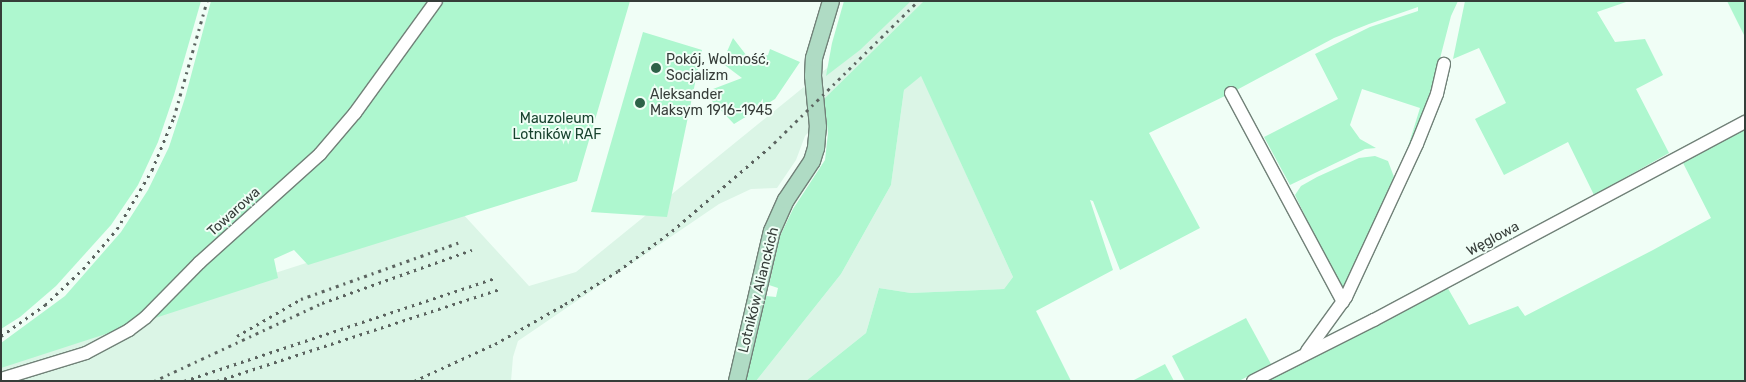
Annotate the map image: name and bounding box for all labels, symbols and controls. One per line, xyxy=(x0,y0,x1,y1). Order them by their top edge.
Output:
place label: Pokój, Wolmość, Socjalizm xyxy=(666,52,770,84)
marker: Pokój, Wolmość, Socjalizm xyxy=(650,62,662,74)
place label: Aleksander Maksym 1916-1945 xyxy=(650,87,773,120)
marker: Aleksander Maksym 1916-1945 xyxy=(634,97,646,109)
park label: Mauzoleum Lotników RAF xyxy=(512,111,602,144)
street label: Towarowa xyxy=(204,184,264,240)
street label: Węglowa xyxy=(1464,218,1522,260)
street label: Lotników Alianckich xyxy=(735,225,783,355)

